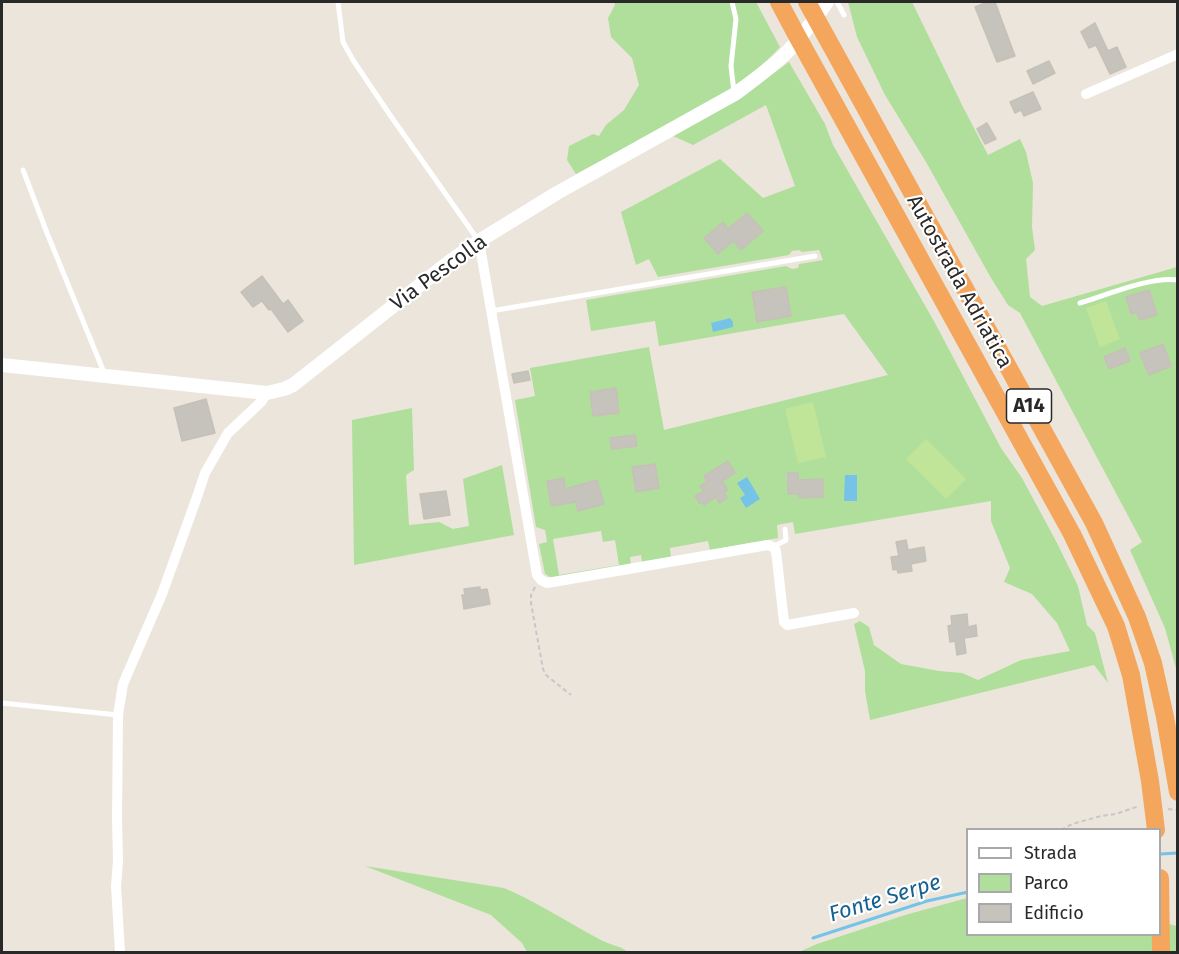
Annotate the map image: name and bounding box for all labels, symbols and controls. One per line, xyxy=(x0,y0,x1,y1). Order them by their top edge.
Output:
street label: Autostrada Adriatica xyxy=(901,191,1017,373)
street label: Via Pescolla xyxy=(386,230,492,316)
road number: A14 xyxy=(1006,389,1052,423)
legend xyxy=(966,828,1161,936)
text: Strada xyxy=(1024,842,1077,864)
water label: Fonte Serpe xyxy=(826,869,944,929)
text: Parco xyxy=(1024,872,1068,894)
text: Edificio xyxy=(1024,902,1084,924)

